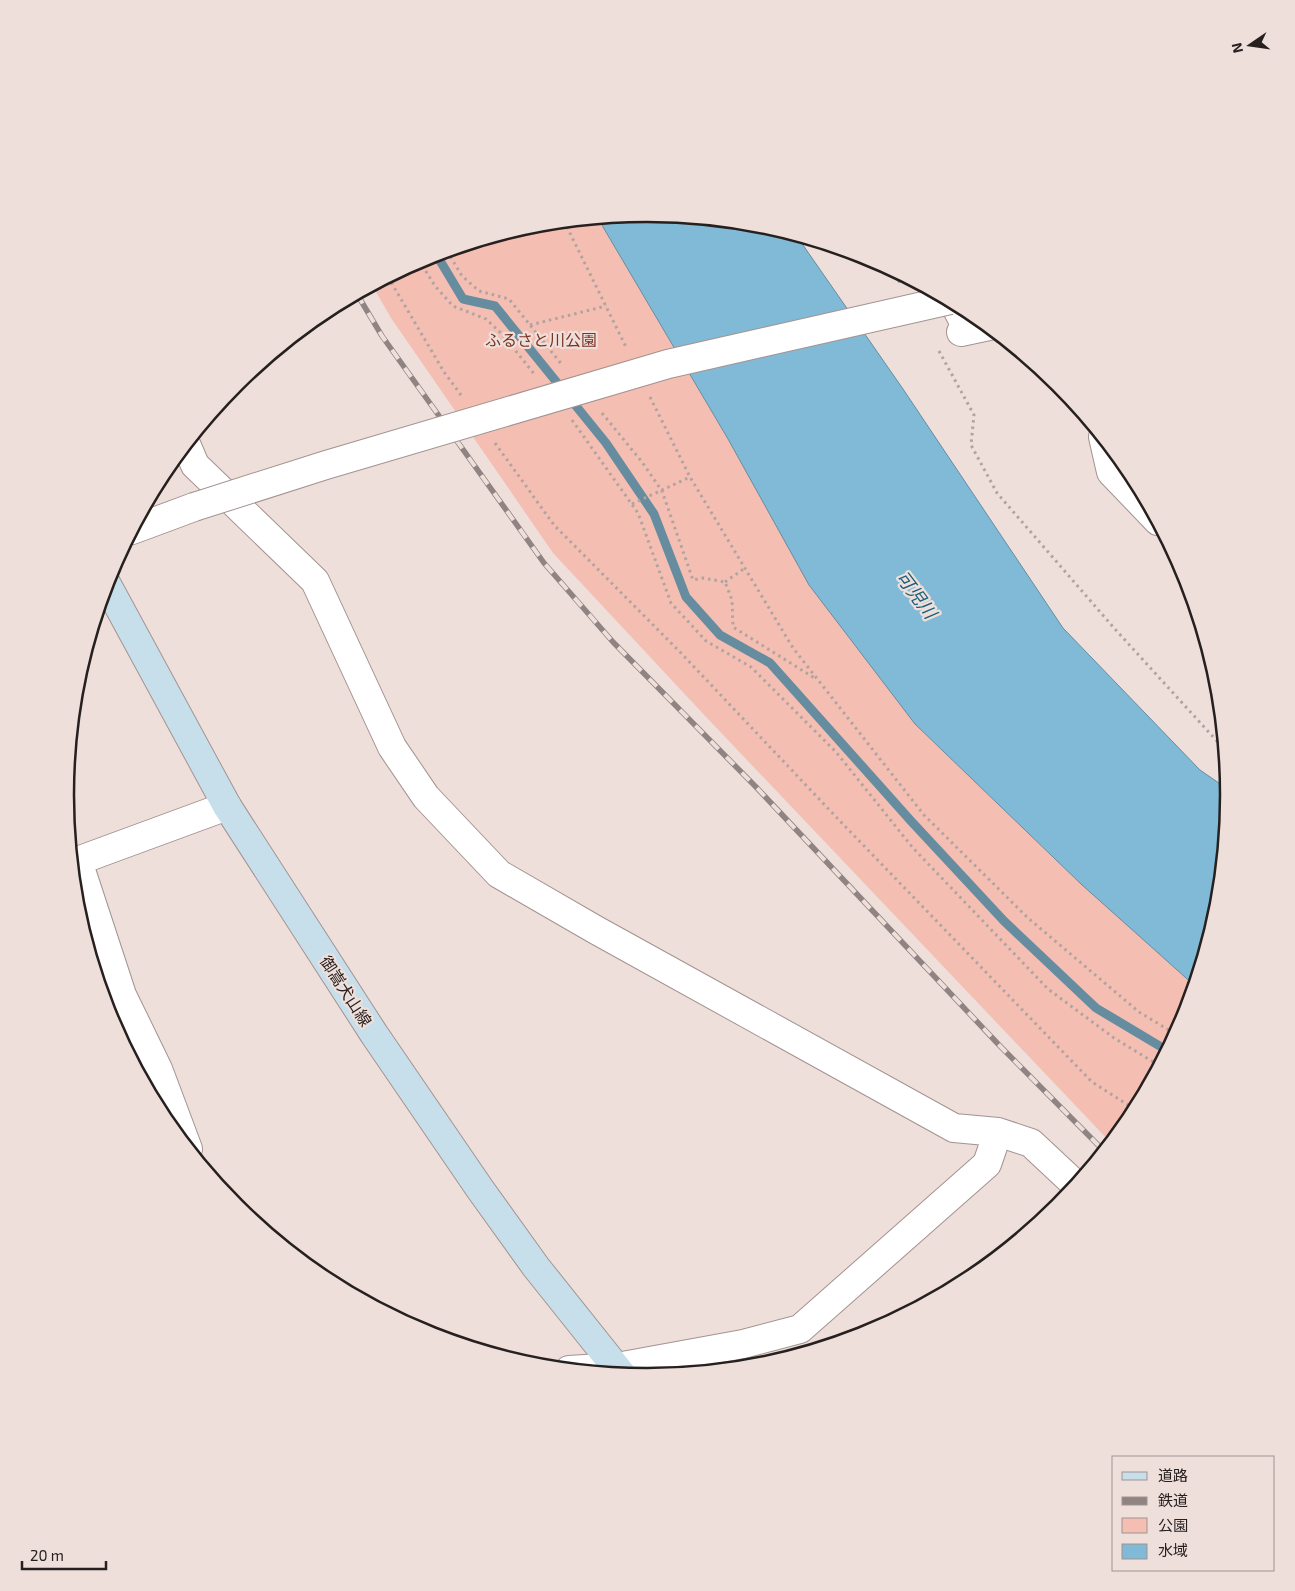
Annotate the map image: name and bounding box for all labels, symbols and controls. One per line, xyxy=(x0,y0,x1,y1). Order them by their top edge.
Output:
north arrow xyxy=(1225,20,1275,70)
text: N xyxy=(1227,41,1246,55)
park label: ふるさと川公園 xyxy=(485,330,597,349)
water label: 可児川 xyxy=(892,566,943,624)
street label: 御嵩犬山線 xyxy=(317,952,376,1029)
legend xyxy=(1112,1456,1275,1571)
text: 道路 xyxy=(1158,1466,1188,1484)
text: 鉄道 xyxy=(1158,1491,1188,1509)
text: 公園 xyxy=(1158,1516,1188,1534)
scale bar xyxy=(22,1538,106,1570)
text: 水域 xyxy=(1158,1541,1188,1559)
text: 20 m xyxy=(30,1546,64,1564)

